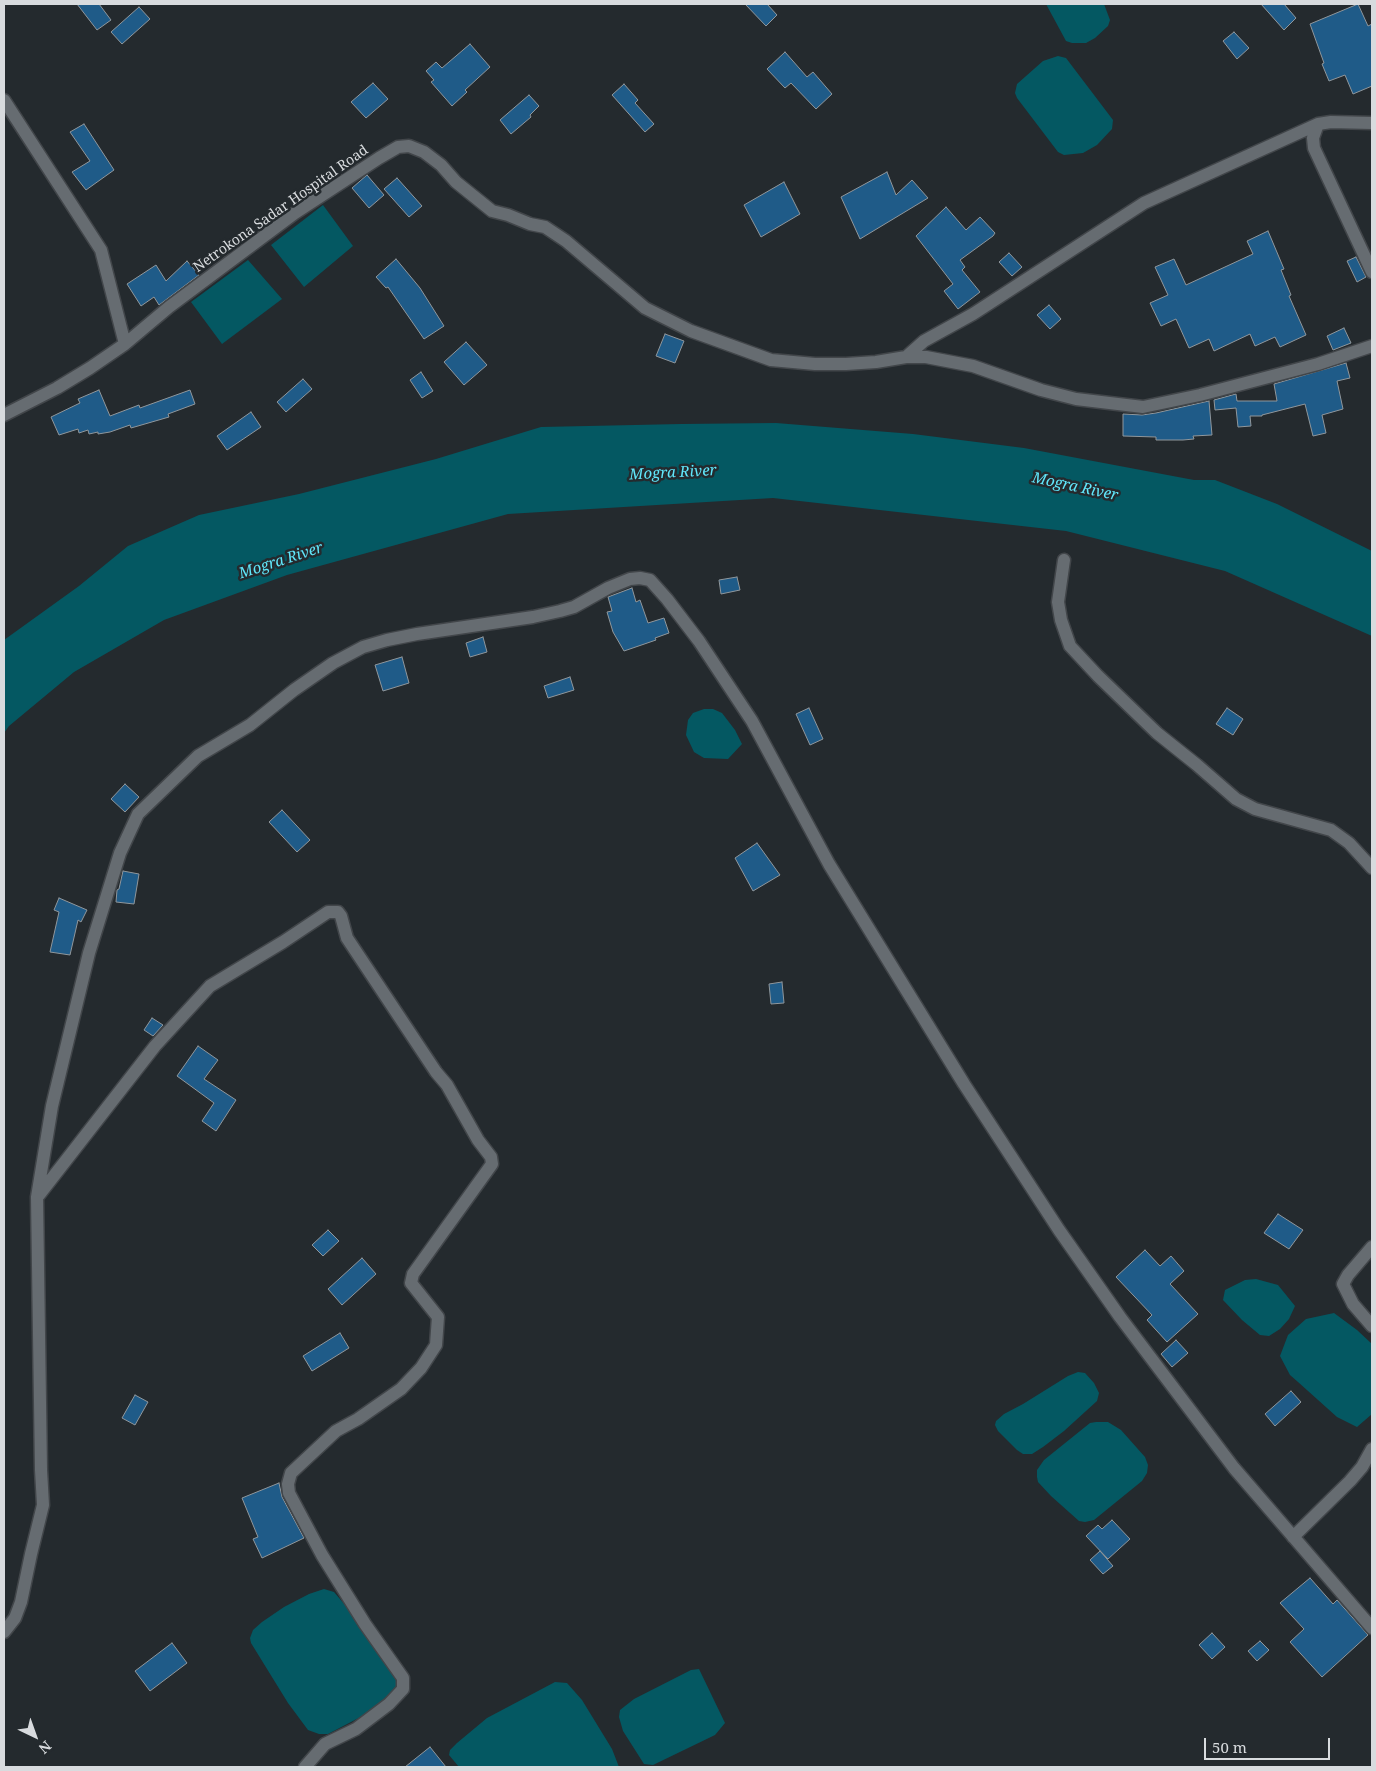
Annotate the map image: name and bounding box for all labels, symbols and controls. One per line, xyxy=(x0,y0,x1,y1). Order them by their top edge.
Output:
street label: Netrokona Sadar Hospital Road xyxy=(190,142,372,276)
water label: Mogra River xyxy=(629,462,717,484)
water label: Mogra River xyxy=(1030,469,1120,505)
water label: Mogra River xyxy=(237,539,325,583)
north arrow xyxy=(10,1711,60,1761)
scale bar xyxy=(1206,1728,1332,1760)
text: N xyxy=(35,1737,56,1758)
text: 50 m xyxy=(1212,1737,1247,1757)

